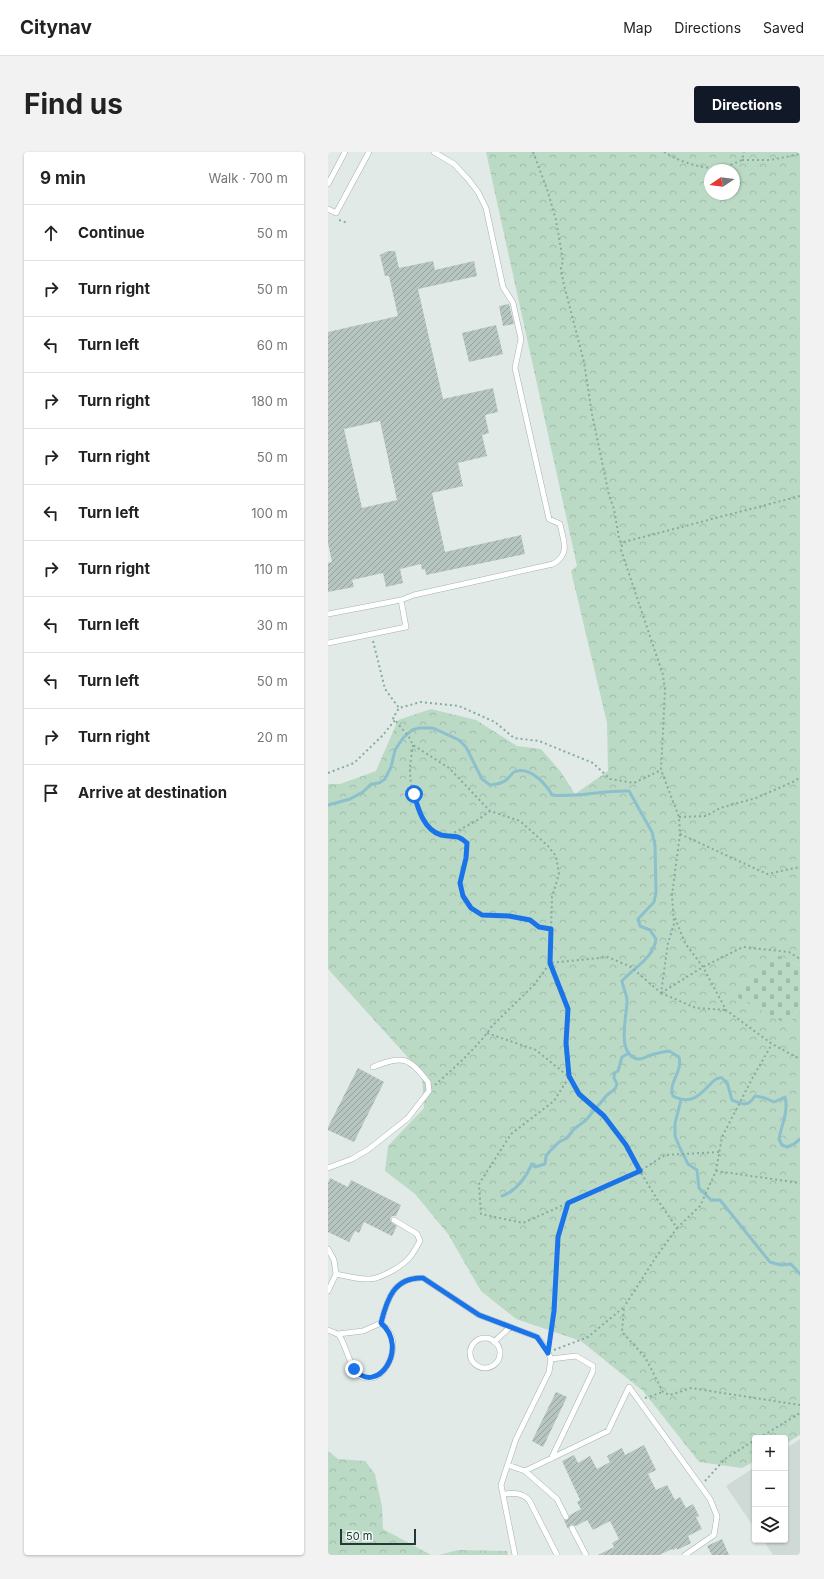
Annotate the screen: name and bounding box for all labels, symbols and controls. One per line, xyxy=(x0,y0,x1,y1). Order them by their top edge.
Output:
text: Citynav xyxy=(20,16,92,39)
text: Map xyxy=(623,19,652,36)
text: Directions xyxy=(674,19,741,36)
text: Saved xyxy=(763,19,804,36)
button: Directions xyxy=(694,86,800,123)
text: Find us xyxy=(24,87,123,121)
north arrow xyxy=(704,164,740,200)
text: 9 min xyxy=(40,168,86,188)
text: Walk · 700 m xyxy=(209,170,288,186)
icon: ahead xyxy=(40,222,62,244)
text: Continue xyxy=(78,223,145,242)
text: 50 m xyxy=(257,225,288,241)
icon: right xyxy=(40,278,62,300)
text: Turn right xyxy=(78,279,150,298)
text: 50 m xyxy=(257,281,288,297)
icon: left xyxy=(40,334,62,356)
text: Turn left xyxy=(78,335,139,354)
text: 60 m xyxy=(257,337,288,353)
icon: right xyxy=(40,390,62,412)
text: Turn right xyxy=(78,391,150,410)
text: 180 m xyxy=(251,393,288,409)
icon: right xyxy=(40,446,62,468)
text: Turn right xyxy=(78,447,150,466)
text: 50 m xyxy=(257,449,288,465)
icon: left xyxy=(40,502,62,524)
text: Turn left xyxy=(78,503,139,522)
text: 100 m xyxy=(251,505,288,521)
icon: right xyxy=(40,558,62,580)
text: Turn right xyxy=(78,559,150,578)
text: 110 m xyxy=(254,561,288,577)
icon: left xyxy=(40,614,62,636)
text: Turn left xyxy=(78,615,139,634)
text: 30 m xyxy=(257,617,288,633)
icon: left xyxy=(40,670,62,692)
text: Turn left xyxy=(78,671,139,690)
text: 50 m xyxy=(257,673,288,689)
icon: right xyxy=(40,726,62,748)
text: Turn right xyxy=(78,727,150,746)
text: 20 m xyxy=(257,729,288,745)
icon: arrive xyxy=(40,782,62,804)
text: Arrive at destination xyxy=(78,783,227,802)
route start xyxy=(405,785,423,803)
route end xyxy=(345,1360,363,1378)
map controls xyxy=(752,1435,788,1543)
button: + xyxy=(752,1435,788,1471)
button: − xyxy=(752,1471,788,1507)
button: layers xyxy=(752,1507,788,1543)
scale bar xyxy=(340,1527,416,1546)
text: 50 m xyxy=(346,1529,372,1543)

